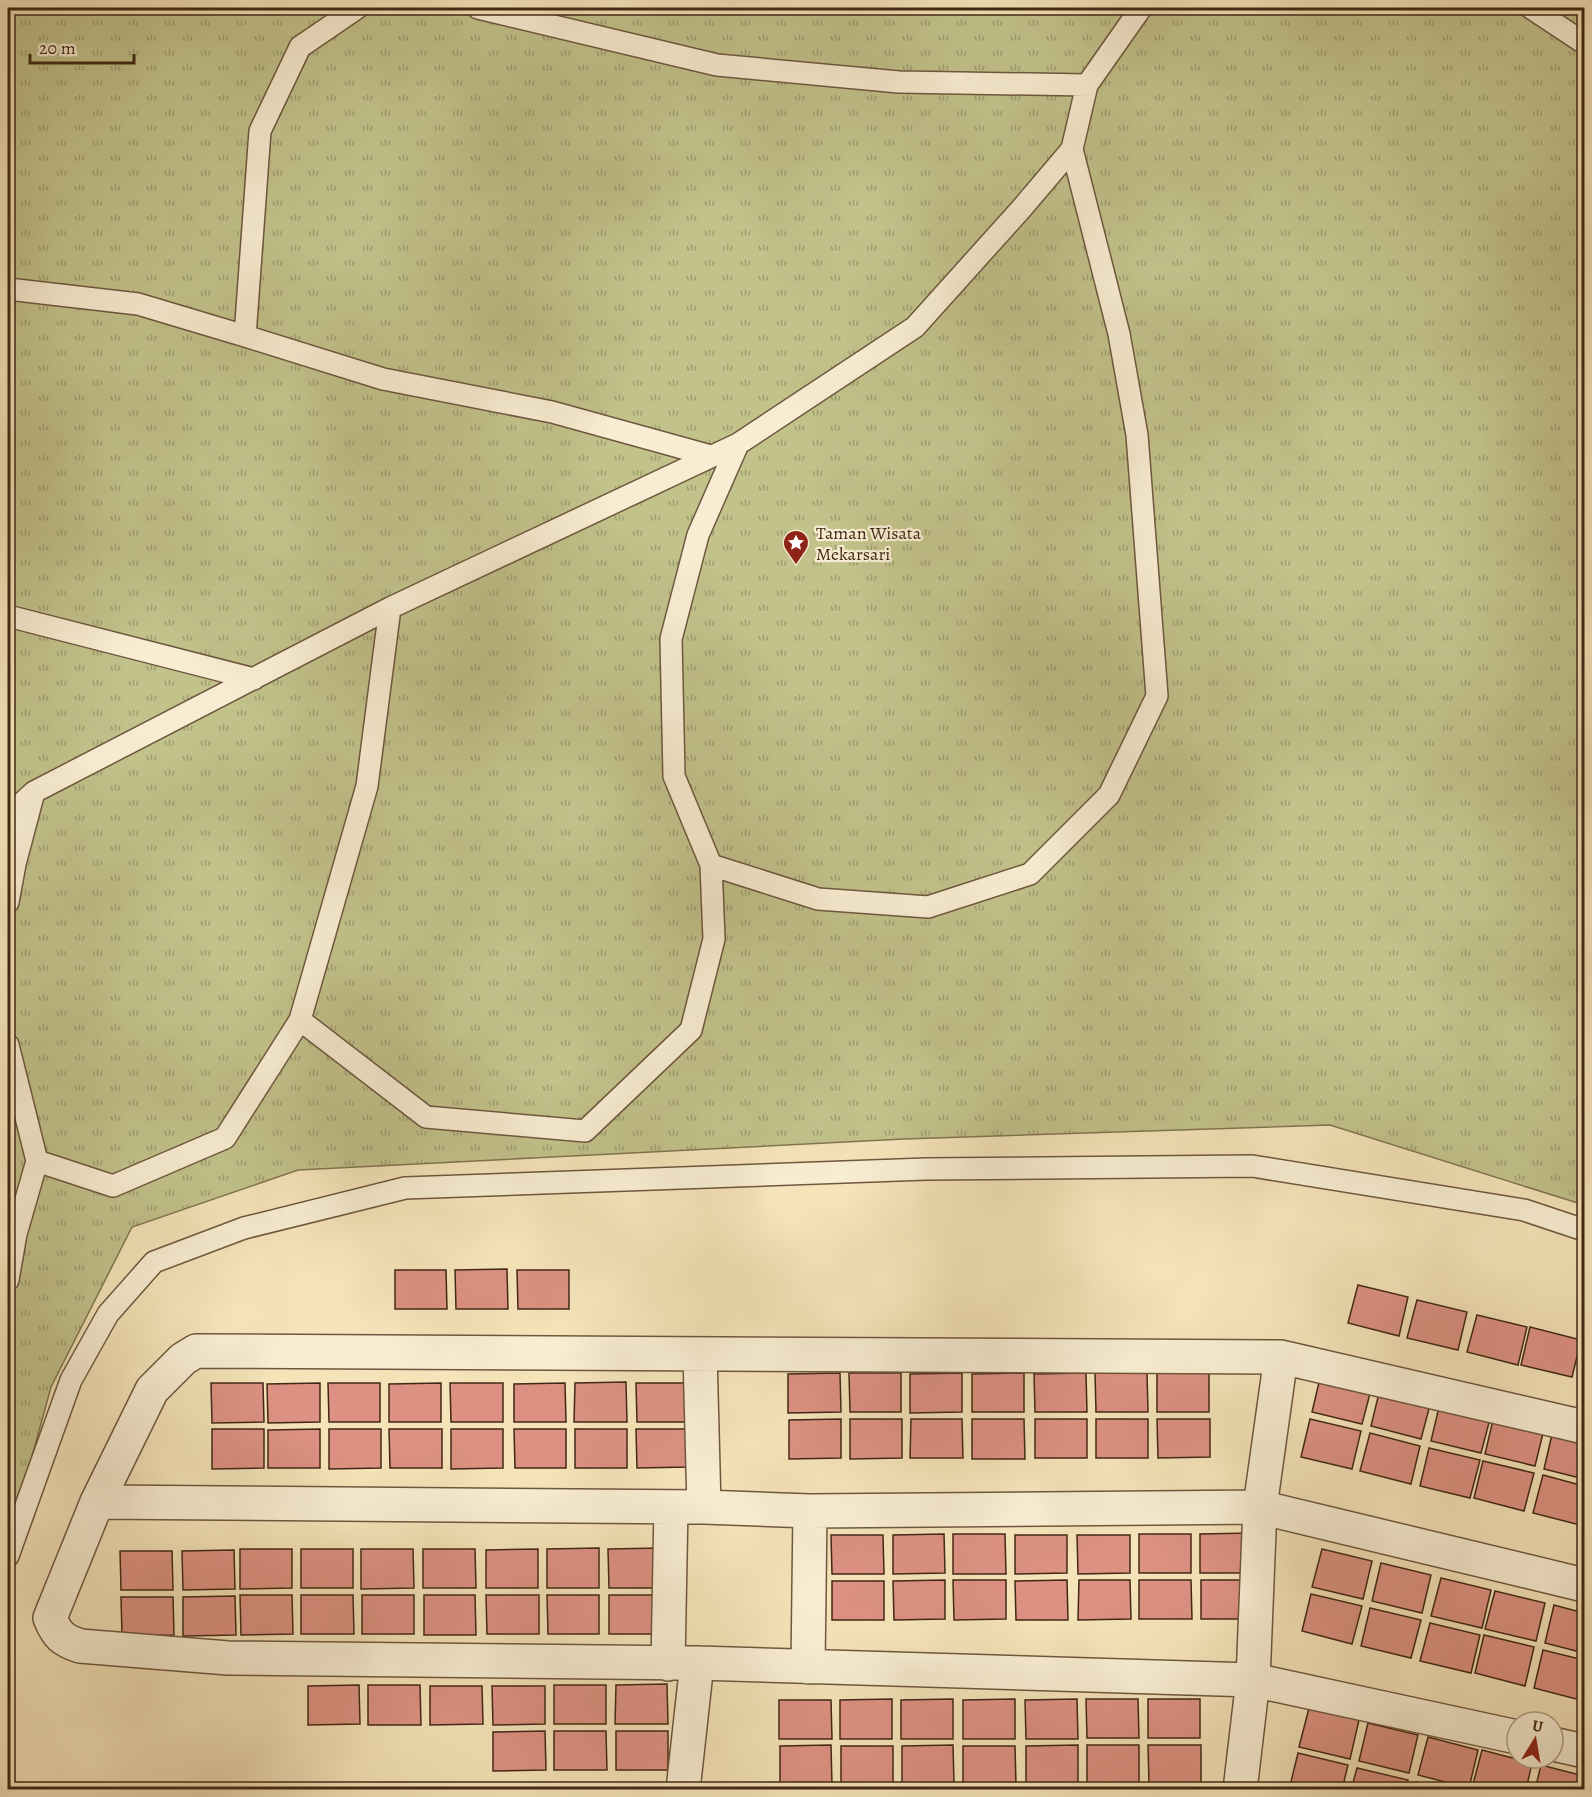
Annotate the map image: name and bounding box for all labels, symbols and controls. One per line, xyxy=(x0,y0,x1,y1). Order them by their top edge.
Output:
scale bar xyxy=(30,27,134,65)
text: 20 m xyxy=(39,36,76,60)
place label: Taman Wisata Mekarsari xyxy=(816,521,922,566)
place icon: Taman Wisata Mekarsari xyxy=(781,528,811,566)
north arrow xyxy=(1505,1710,1565,1770)
text: U xyxy=(1530,1714,1545,1738)

